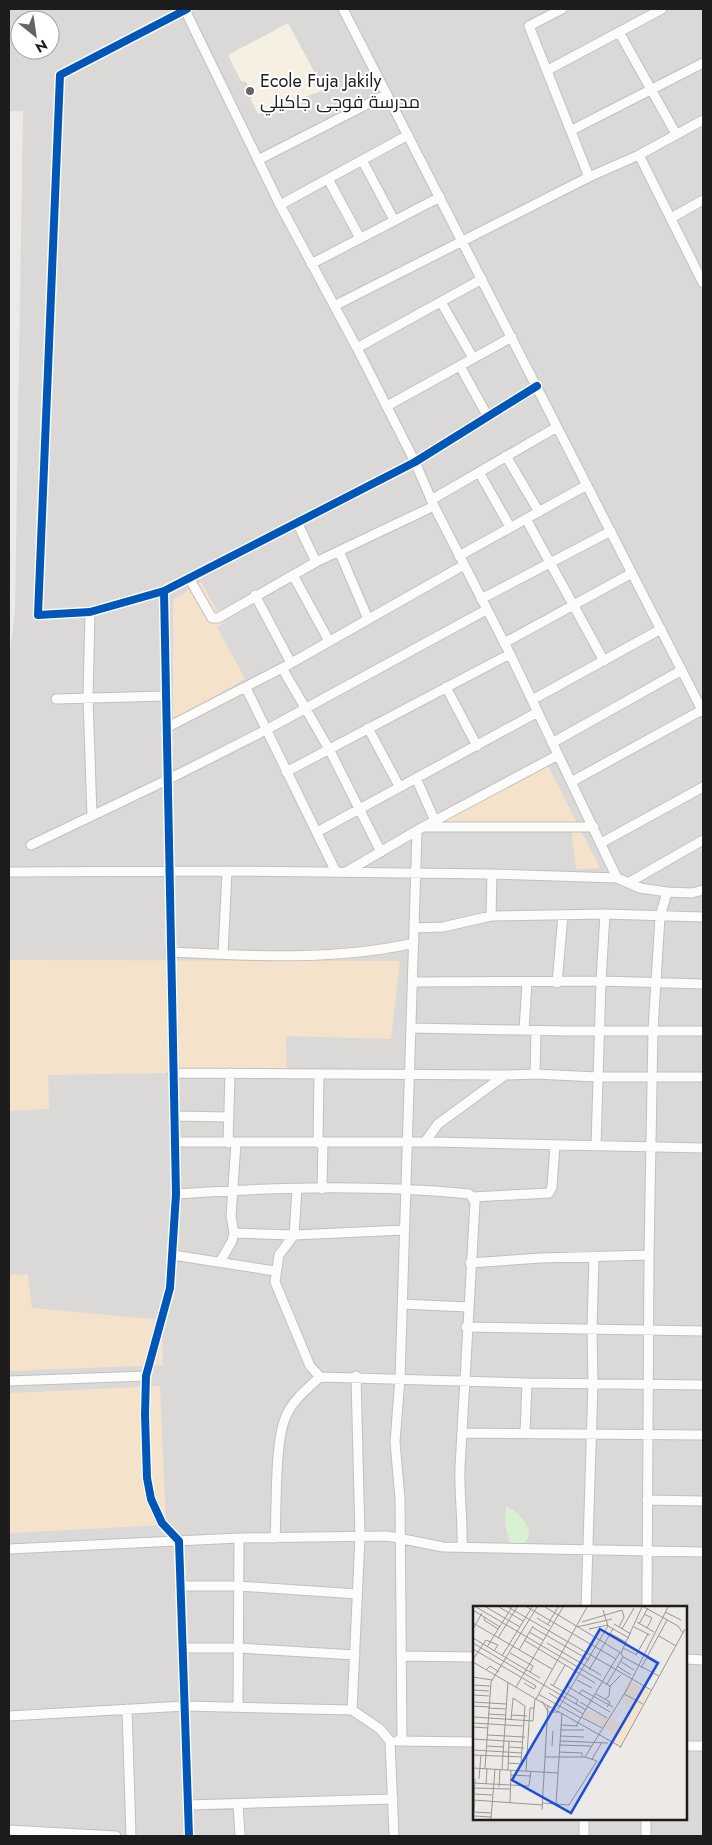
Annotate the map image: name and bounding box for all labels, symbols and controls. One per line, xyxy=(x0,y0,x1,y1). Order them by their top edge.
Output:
north arrow xyxy=(10,10,60,60)
text: N xyxy=(32,35,51,58)
place label: Ecole Fuja Jakily مدرسة فوجى جاكيلي xyxy=(260,68,420,116)
marker: Ecole Fuja Jakily مدرسة فوجى جاكيلي xyxy=(244,85,256,97)
inset map xyxy=(473,1606,687,1820)

